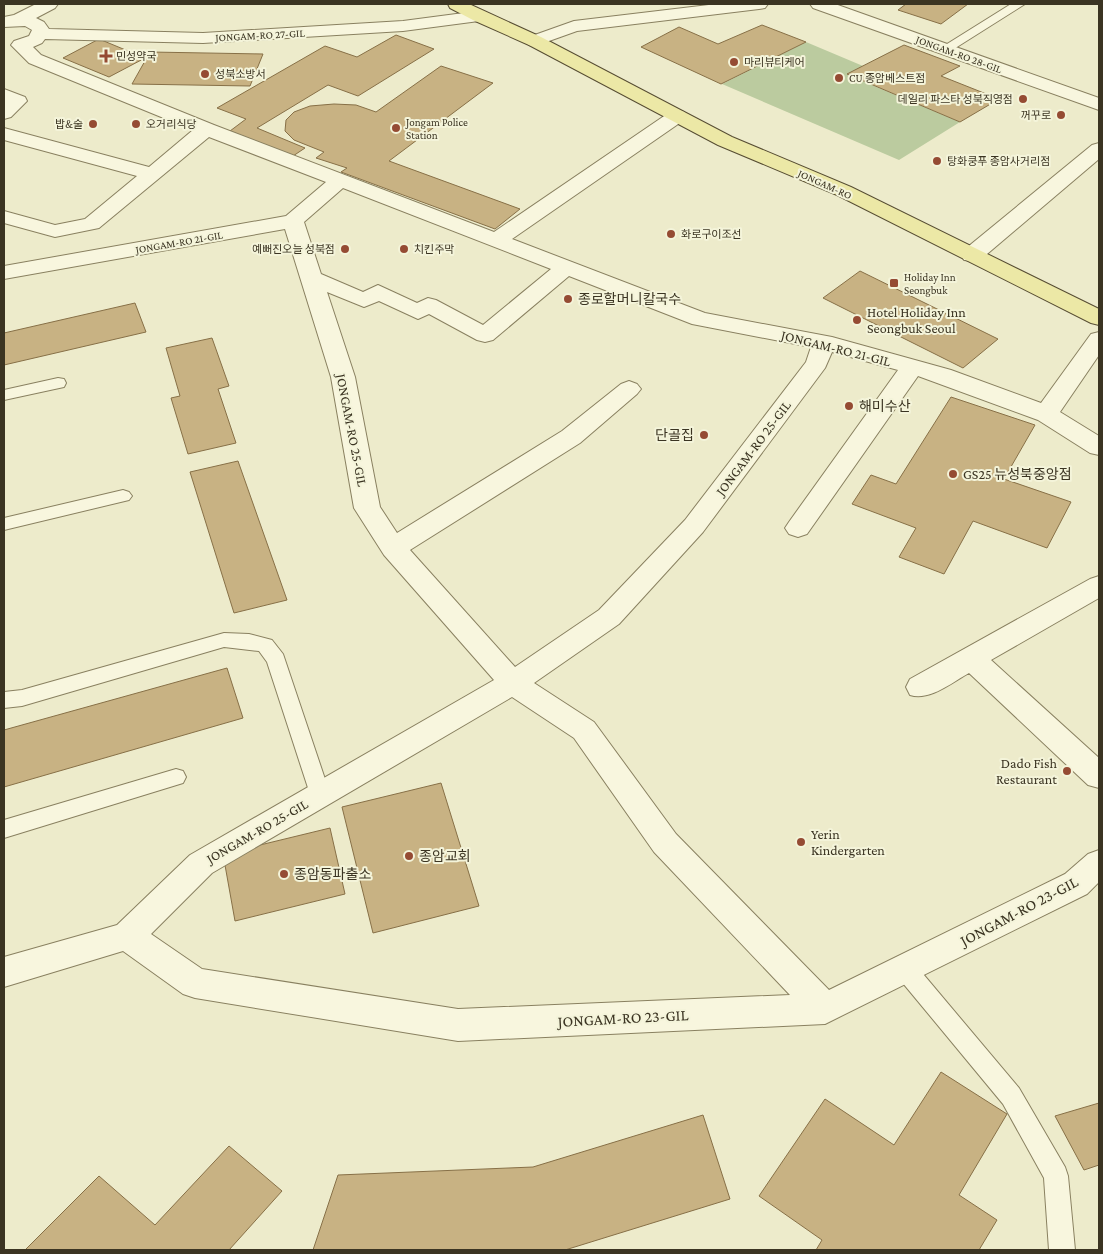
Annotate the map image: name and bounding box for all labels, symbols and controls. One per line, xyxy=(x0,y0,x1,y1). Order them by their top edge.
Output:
street label: JONGAM-RO 27-GIL xyxy=(214,27,306,44)
street label: JONGAM-RO 28-GIL xyxy=(913,33,1004,76)
marker: 민성약국 xyxy=(100,50,112,62)
place label: 민성약국 xyxy=(116,50,156,62)
marker: 마리뷰티케어 xyxy=(728,56,740,68)
place label: 마리뷰티케어 xyxy=(744,56,805,68)
marker: 성북소방서 xyxy=(199,68,211,80)
place label: 성북소방서 xyxy=(215,68,266,80)
marker: CU 종암베스트점 xyxy=(833,72,845,84)
place label: CU 종암베스트점 xyxy=(849,72,925,84)
place label: 데일리 파스타 성북직영점 xyxy=(898,93,1013,105)
marker: 데일리 파스타 성북직영점 xyxy=(1017,93,1029,105)
place label: 꺼꾸로 xyxy=(1021,109,1051,121)
marker: 꺼꾸로 xyxy=(1055,109,1067,121)
place label: Jongam Police Station xyxy=(405,116,468,141)
place label: 밥&술 xyxy=(55,118,83,130)
marker: 밥&술 xyxy=(87,118,99,130)
marker: 오거리식당 xyxy=(130,118,142,130)
place label: 오거리식당 xyxy=(146,118,197,130)
marker: Jongam Police Station xyxy=(390,122,402,134)
marker: 탕화쿵푸 종암사거리점 xyxy=(931,155,943,167)
place label: 탕화쿵푸 종암사거리점 xyxy=(947,155,1050,167)
street label: JONGAM-RO xyxy=(795,166,854,202)
street label: JONGAM-RO 21-GIL xyxy=(133,228,224,257)
marker: 화로구이조선 xyxy=(665,228,677,240)
place label: 화로구이조선 xyxy=(681,228,742,240)
place label: 예뻐진오늘 성북점 xyxy=(252,243,335,255)
marker: 예뻐진오늘 성북점 xyxy=(339,243,351,255)
marker: 치킨주막 xyxy=(398,243,410,255)
place label: 치킨주막 xyxy=(414,243,454,255)
place label: Holiday Inn Seongbuk xyxy=(904,271,956,297)
marker: Holiday Inn Seongbuk xyxy=(888,277,900,289)
place label: 종로할머니칼국수 xyxy=(578,291,681,307)
marker: 종로할머니칼국수 xyxy=(562,293,574,305)
place label: Hotel Holiday Inn Seongbuk Seoul xyxy=(867,304,966,336)
marker: Hotel Holiday Inn Seongbuk Seoul xyxy=(851,314,863,326)
street label: JONGAM-RO 21-GIL xyxy=(778,326,893,369)
street label: JONGAM-RO 25-GIL xyxy=(333,370,371,488)
street label: JONGAM-RO 25-GIL xyxy=(711,397,794,500)
place label: 해미수산 xyxy=(859,398,911,414)
marker: 해미수산 xyxy=(843,400,855,412)
place label: 단골집 xyxy=(655,427,694,443)
marker: 단골집 xyxy=(698,429,710,441)
place label: GS25 뉴성북중앙점 xyxy=(963,466,1072,482)
marker: GS25 뉴성북중앙점 xyxy=(947,468,959,480)
place label: Dado Fish Restaurant xyxy=(996,755,1057,787)
marker: Dado Fish Restaurant xyxy=(1061,765,1073,777)
street label: JONGAM-RO 25-GIL xyxy=(202,795,311,868)
place label: Yerin Kindergarten xyxy=(811,826,885,858)
marker: Yerin Kindergarten xyxy=(795,836,807,848)
place label: 종암교회 xyxy=(419,848,471,864)
marker: 종암교회 xyxy=(403,850,415,862)
place label: 종암동파출소 xyxy=(294,866,371,882)
marker: 종암동파출소 xyxy=(278,868,290,880)
street label: JONGAM-RO 23-GIL xyxy=(955,873,1081,951)
street label: JONGAM-RO 23-GIL xyxy=(555,1006,689,1031)

